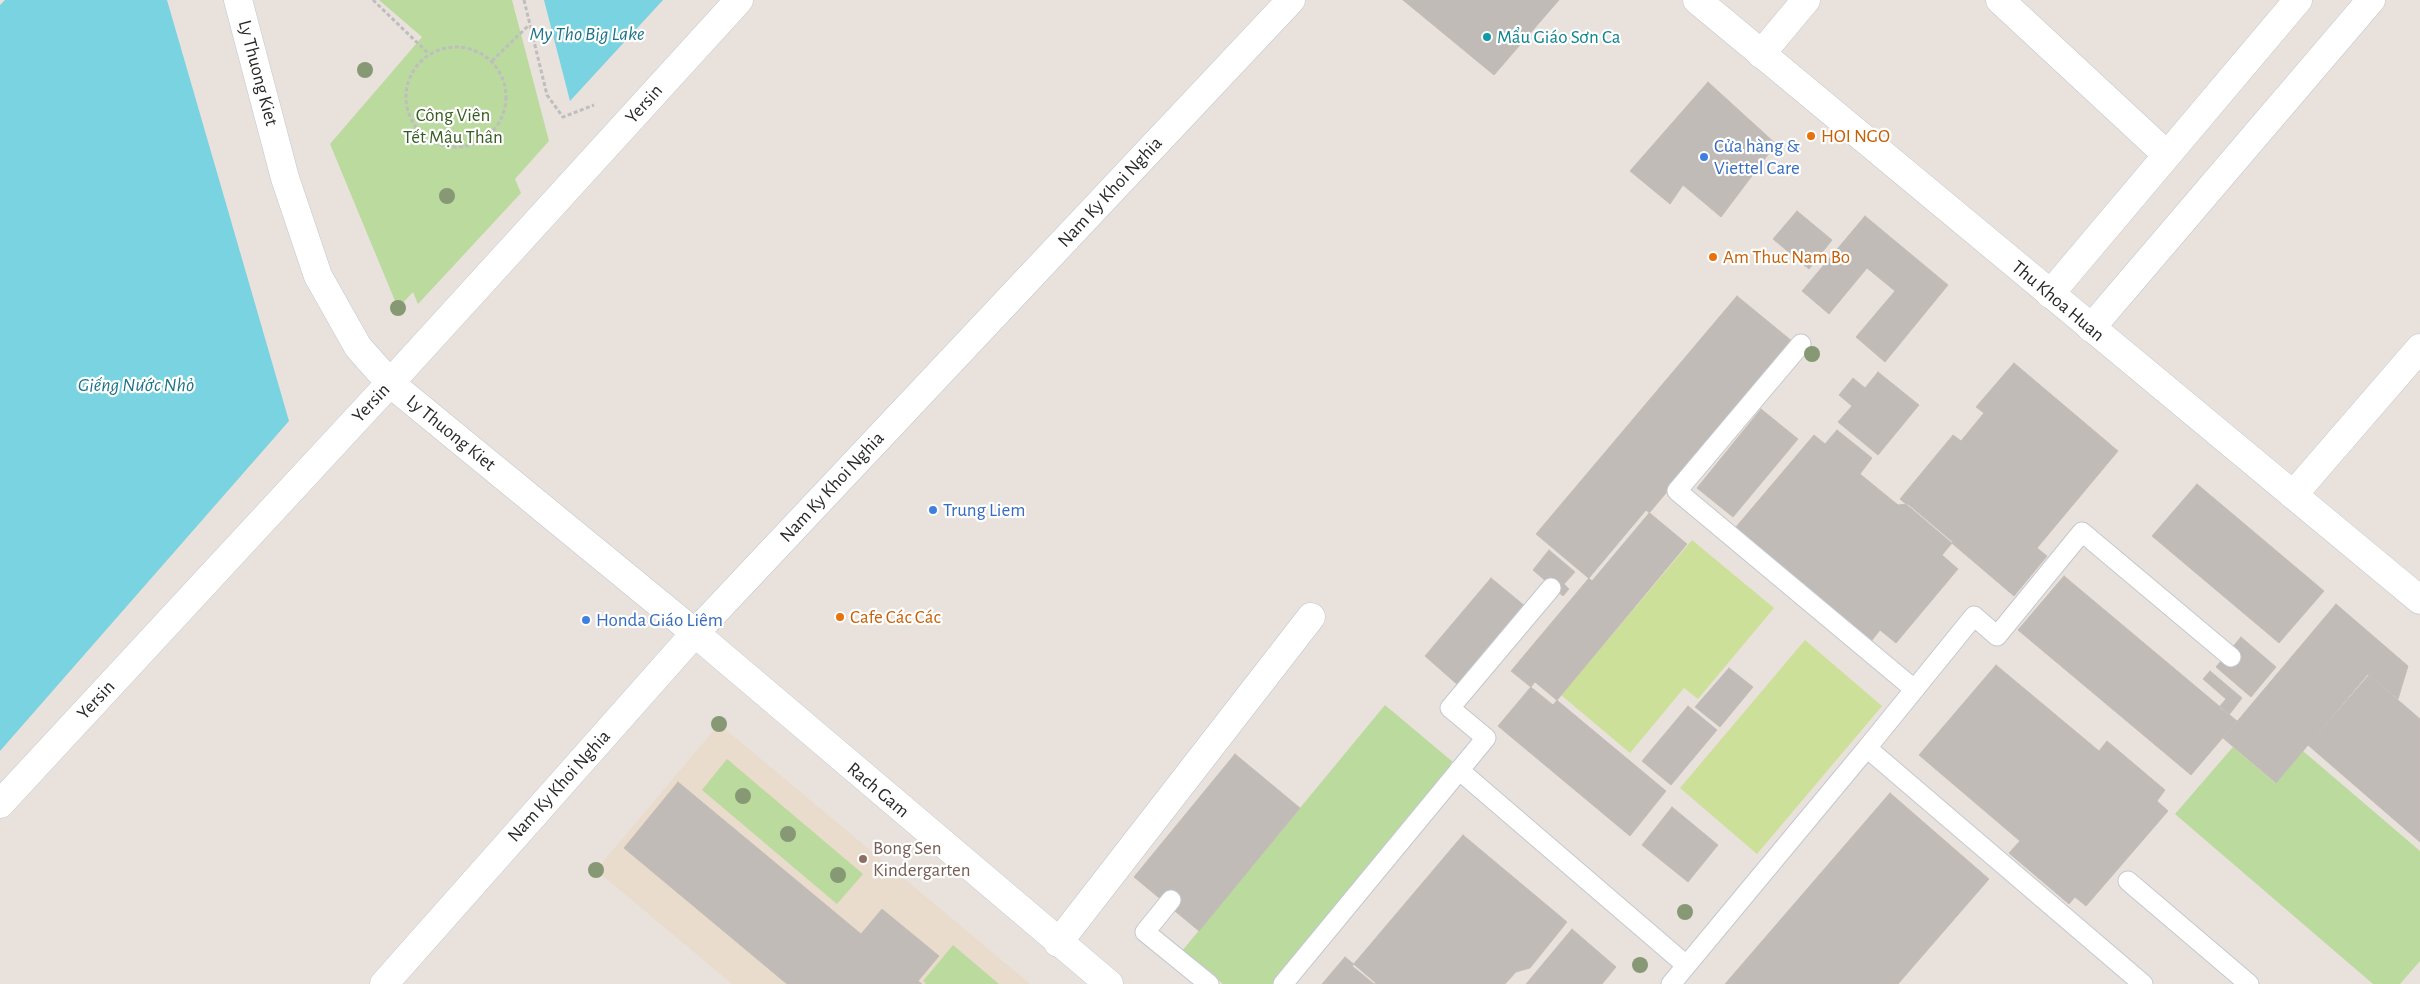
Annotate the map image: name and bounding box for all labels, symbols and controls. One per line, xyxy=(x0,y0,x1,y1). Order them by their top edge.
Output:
street label: Ly Thuong Kiet xyxy=(233,18,283,128)
water label: My Tho Big Lake xyxy=(529,22,645,46)
place label: Mẩu Giáo Sơn Ca xyxy=(1497,26,1621,48)
marker: Mẩu Giáo Sơn Ca xyxy=(1481,31,1493,43)
street label: Yersin xyxy=(620,80,668,128)
park label: Công Viên Tết Mậu Thân xyxy=(403,104,503,148)
place label: HOI NGO xyxy=(1821,125,1890,147)
marker: HOI NGO xyxy=(1805,130,1817,142)
street label: Nam Ky Khoi Nghia xyxy=(1053,132,1167,252)
place label: Cửa hàng & Viettel Care xyxy=(1714,135,1800,179)
marker: Cửa hàng & Viettel Care xyxy=(1698,151,1710,163)
place label: Am Thuc Nam Bo xyxy=(1723,246,1850,268)
marker: Am Thuc Nam Bo xyxy=(1707,251,1719,263)
street label: Thu Khoa Huan xyxy=(2007,256,2109,346)
water label: Giếng Nước Nhỏ xyxy=(78,373,194,397)
street label: Yersin xyxy=(347,379,395,427)
street label: Ly Thuong Kiet xyxy=(402,390,500,476)
street label: Nam Ky Khoi Nghia xyxy=(775,427,889,547)
place label: Trung Liem xyxy=(943,499,1025,521)
marker: Trung Liem xyxy=(927,504,939,516)
place label: Cafe Các Các xyxy=(850,606,941,628)
place label: Honda Giáo Liêm xyxy=(596,609,723,631)
marker: Cafe Các Các xyxy=(834,611,846,623)
marker: Honda Giáo Liêm xyxy=(580,614,592,626)
street label: Yersin xyxy=(72,676,120,724)
street label: Nam Ky Khoi Nghia xyxy=(503,725,615,847)
street label: Rach Gam xyxy=(842,757,914,823)
place label: Bong Sen Kindergarten xyxy=(873,837,971,881)
marker: Bong Sen Kindergarten xyxy=(857,853,869,865)

